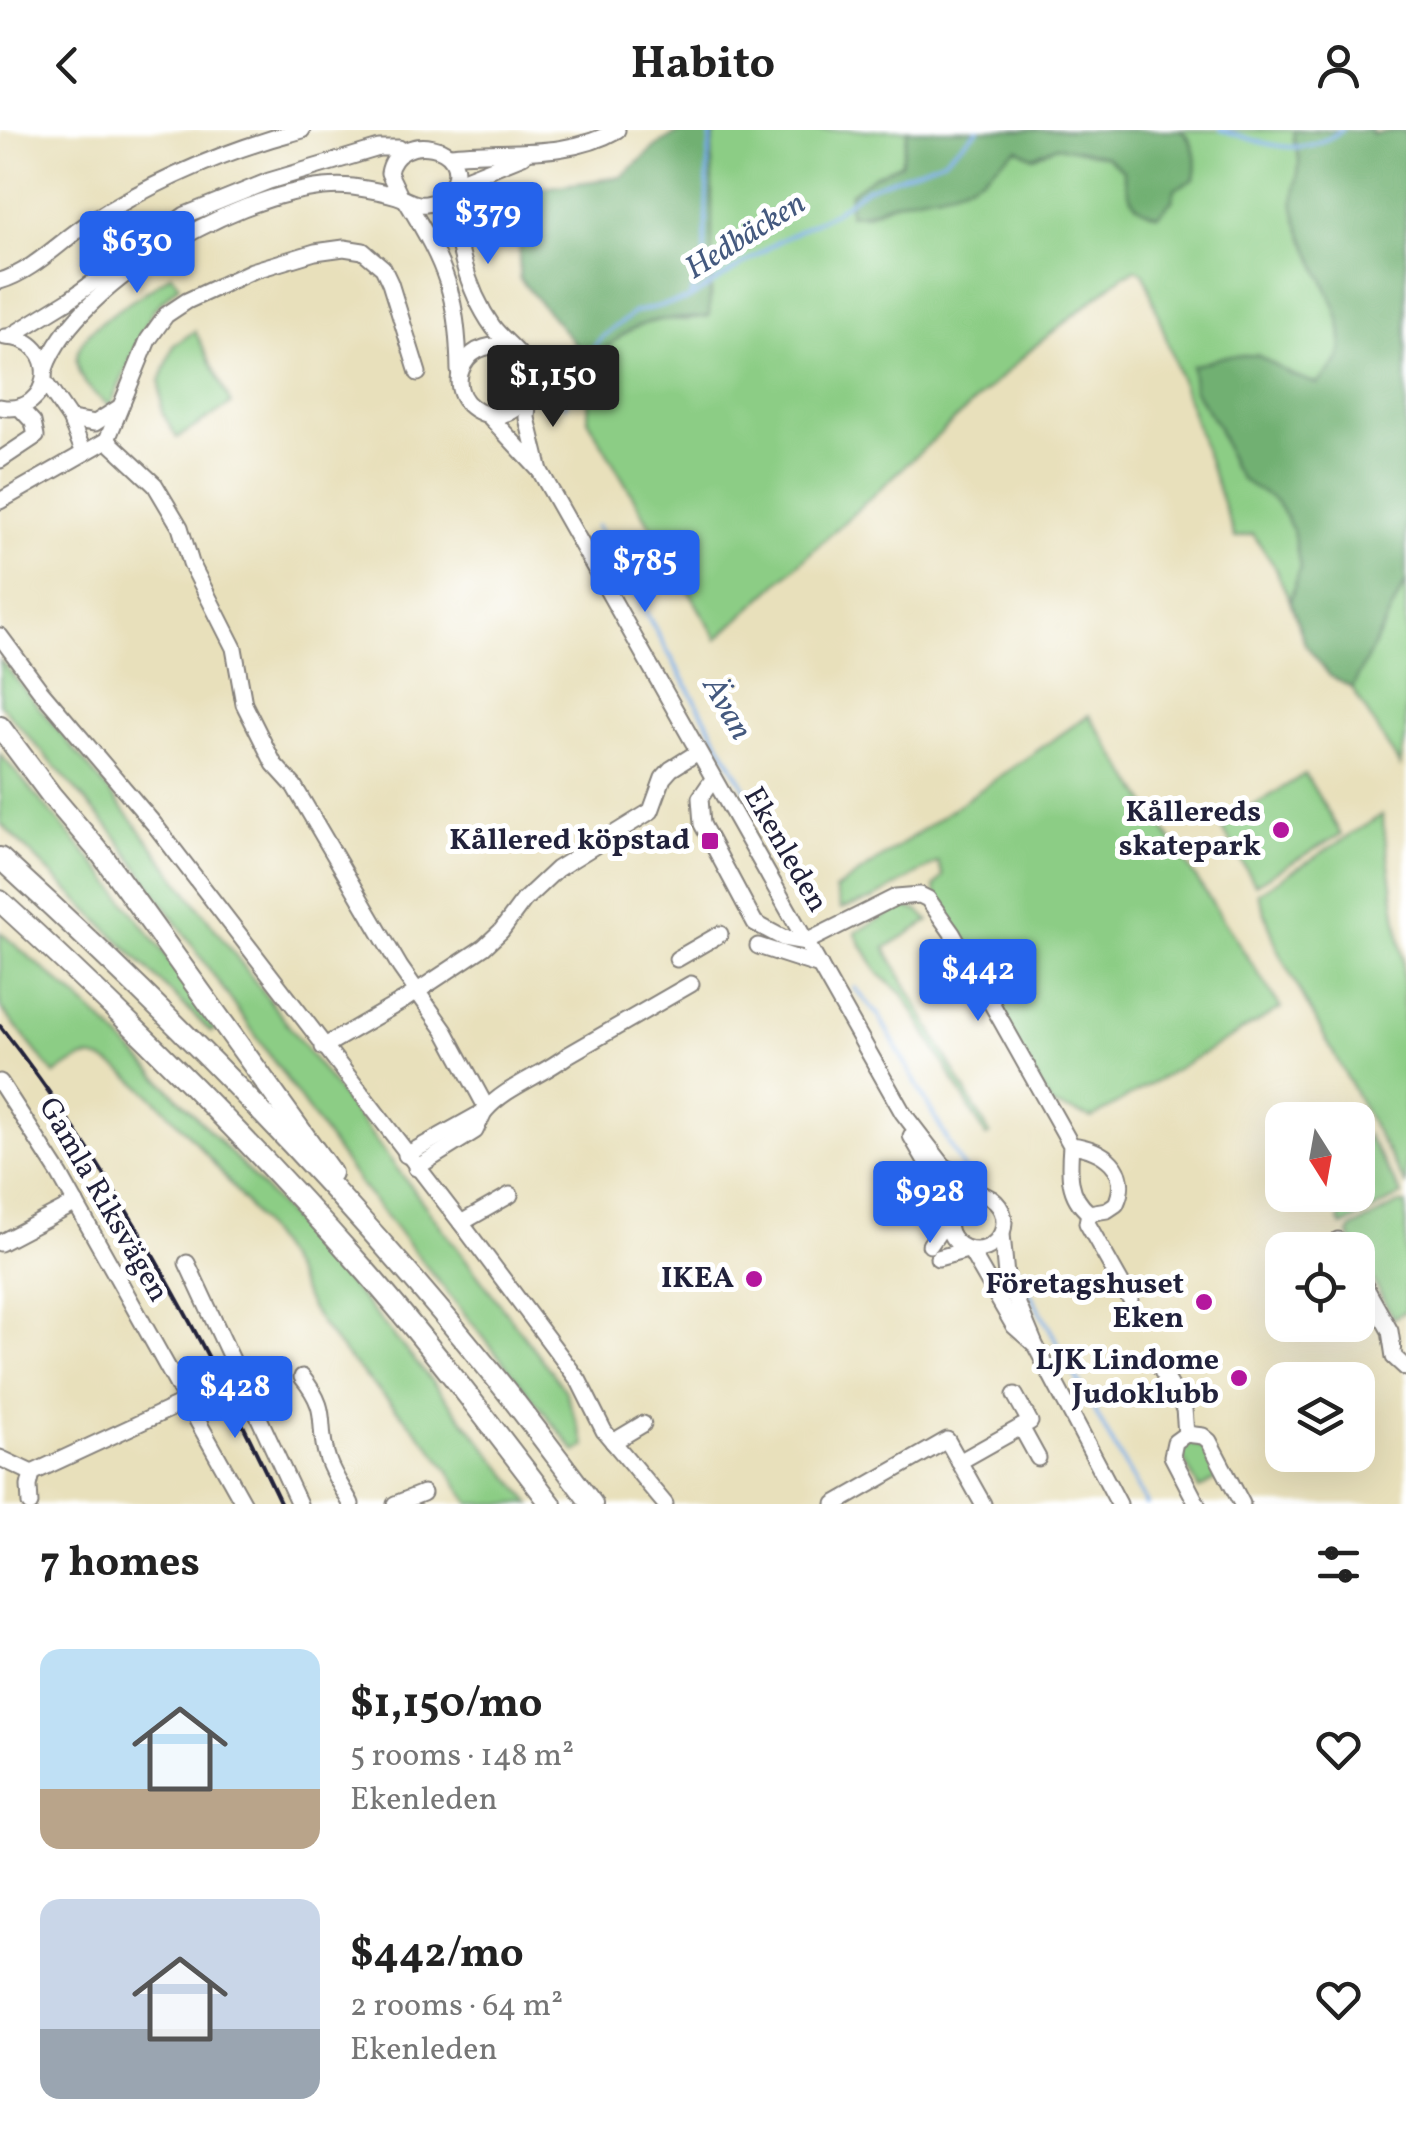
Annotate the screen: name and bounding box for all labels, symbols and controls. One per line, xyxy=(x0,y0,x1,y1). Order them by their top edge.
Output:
text: Habito xyxy=(631,34,775,97)
icon: back xyxy=(40,38,95,93)
icon: person xyxy=(1311,38,1366,93)
pin: $379 xyxy=(429,182,547,267)
water label: Hedbäcken xyxy=(677,183,815,291)
text: $379 xyxy=(455,192,521,236)
pin: $630 xyxy=(78,211,196,296)
text: $630 xyxy=(102,221,172,265)
pin: $1,150 xyxy=(472,345,634,430)
text: $1,150 xyxy=(509,355,597,399)
pin: $785 xyxy=(586,530,704,615)
text: $785 xyxy=(613,540,677,584)
water label: Ävan xyxy=(690,668,762,749)
street label: Ekenleden xyxy=(732,780,838,920)
place label: Kållereds skatepark xyxy=(1119,792,1261,868)
marker: Kållereds skatepark xyxy=(1270,819,1292,841)
place label: Kållered köpstad xyxy=(449,820,690,862)
marker: Kållered köpstad xyxy=(699,830,721,852)
pin: $442 xyxy=(919,939,1037,1024)
text: $442 xyxy=(941,949,1015,993)
street label: Gamla Riksvägen xyxy=(27,1090,179,1310)
north arrow xyxy=(1265,1102,1375,1212)
map controls xyxy=(1265,1102,1375,1472)
pin: $928 xyxy=(871,1161,989,1246)
text: $928 xyxy=(895,1171,965,1215)
button: locate xyxy=(1265,1232,1375,1342)
place label: IKEA xyxy=(661,1258,734,1300)
place label: Företagshuset Eken xyxy=(985,1264,1184,1340)
marker: IKEA xyxy=(743,1268,765,1290)
marker: Företagshuset Eken xyxy=(1193,1291,1215,1313)
place label: LJK Lindome Judoklubb xyxy=(1035,1340,1219,1416)
pin: $428 xyxy=(176,1356,294,1441)
button: layers xyxy=(1265,1362,1375,1472)
text: $428 xyxy=(199,1366,271,1410)
marker: LJK Lindome Judoklubb xyxy=(1228,1367,1250,1389)
text: 7 homes xyxy=(40,1535,200,1594)
icon: filters xyxy=(1311,1537,1366,1592)
text: $1,150/mo xyxy=(350,1676,543,1735)
icon: home xyxy=(120,1689,240,1809)
icon: heart xyxy=(1311,1722,1366,1777)
text: 5 rooms · 148 m² xyxy=(350,1735,574,1779)
text: Ekenleden xyxy=(350,1779,498,1823)
text: $442/mo xyxy=(350,1926,524,1985)
icon: home xyxy=(120,1939,240,2059)
icon: heart xyxy=(1311,1972,1366,2027)
text: 2 rooms · 64 m² xyxy=(350,1985,563,2029)
text: Ekenleden xyxy=(350,2029,498,2073)

